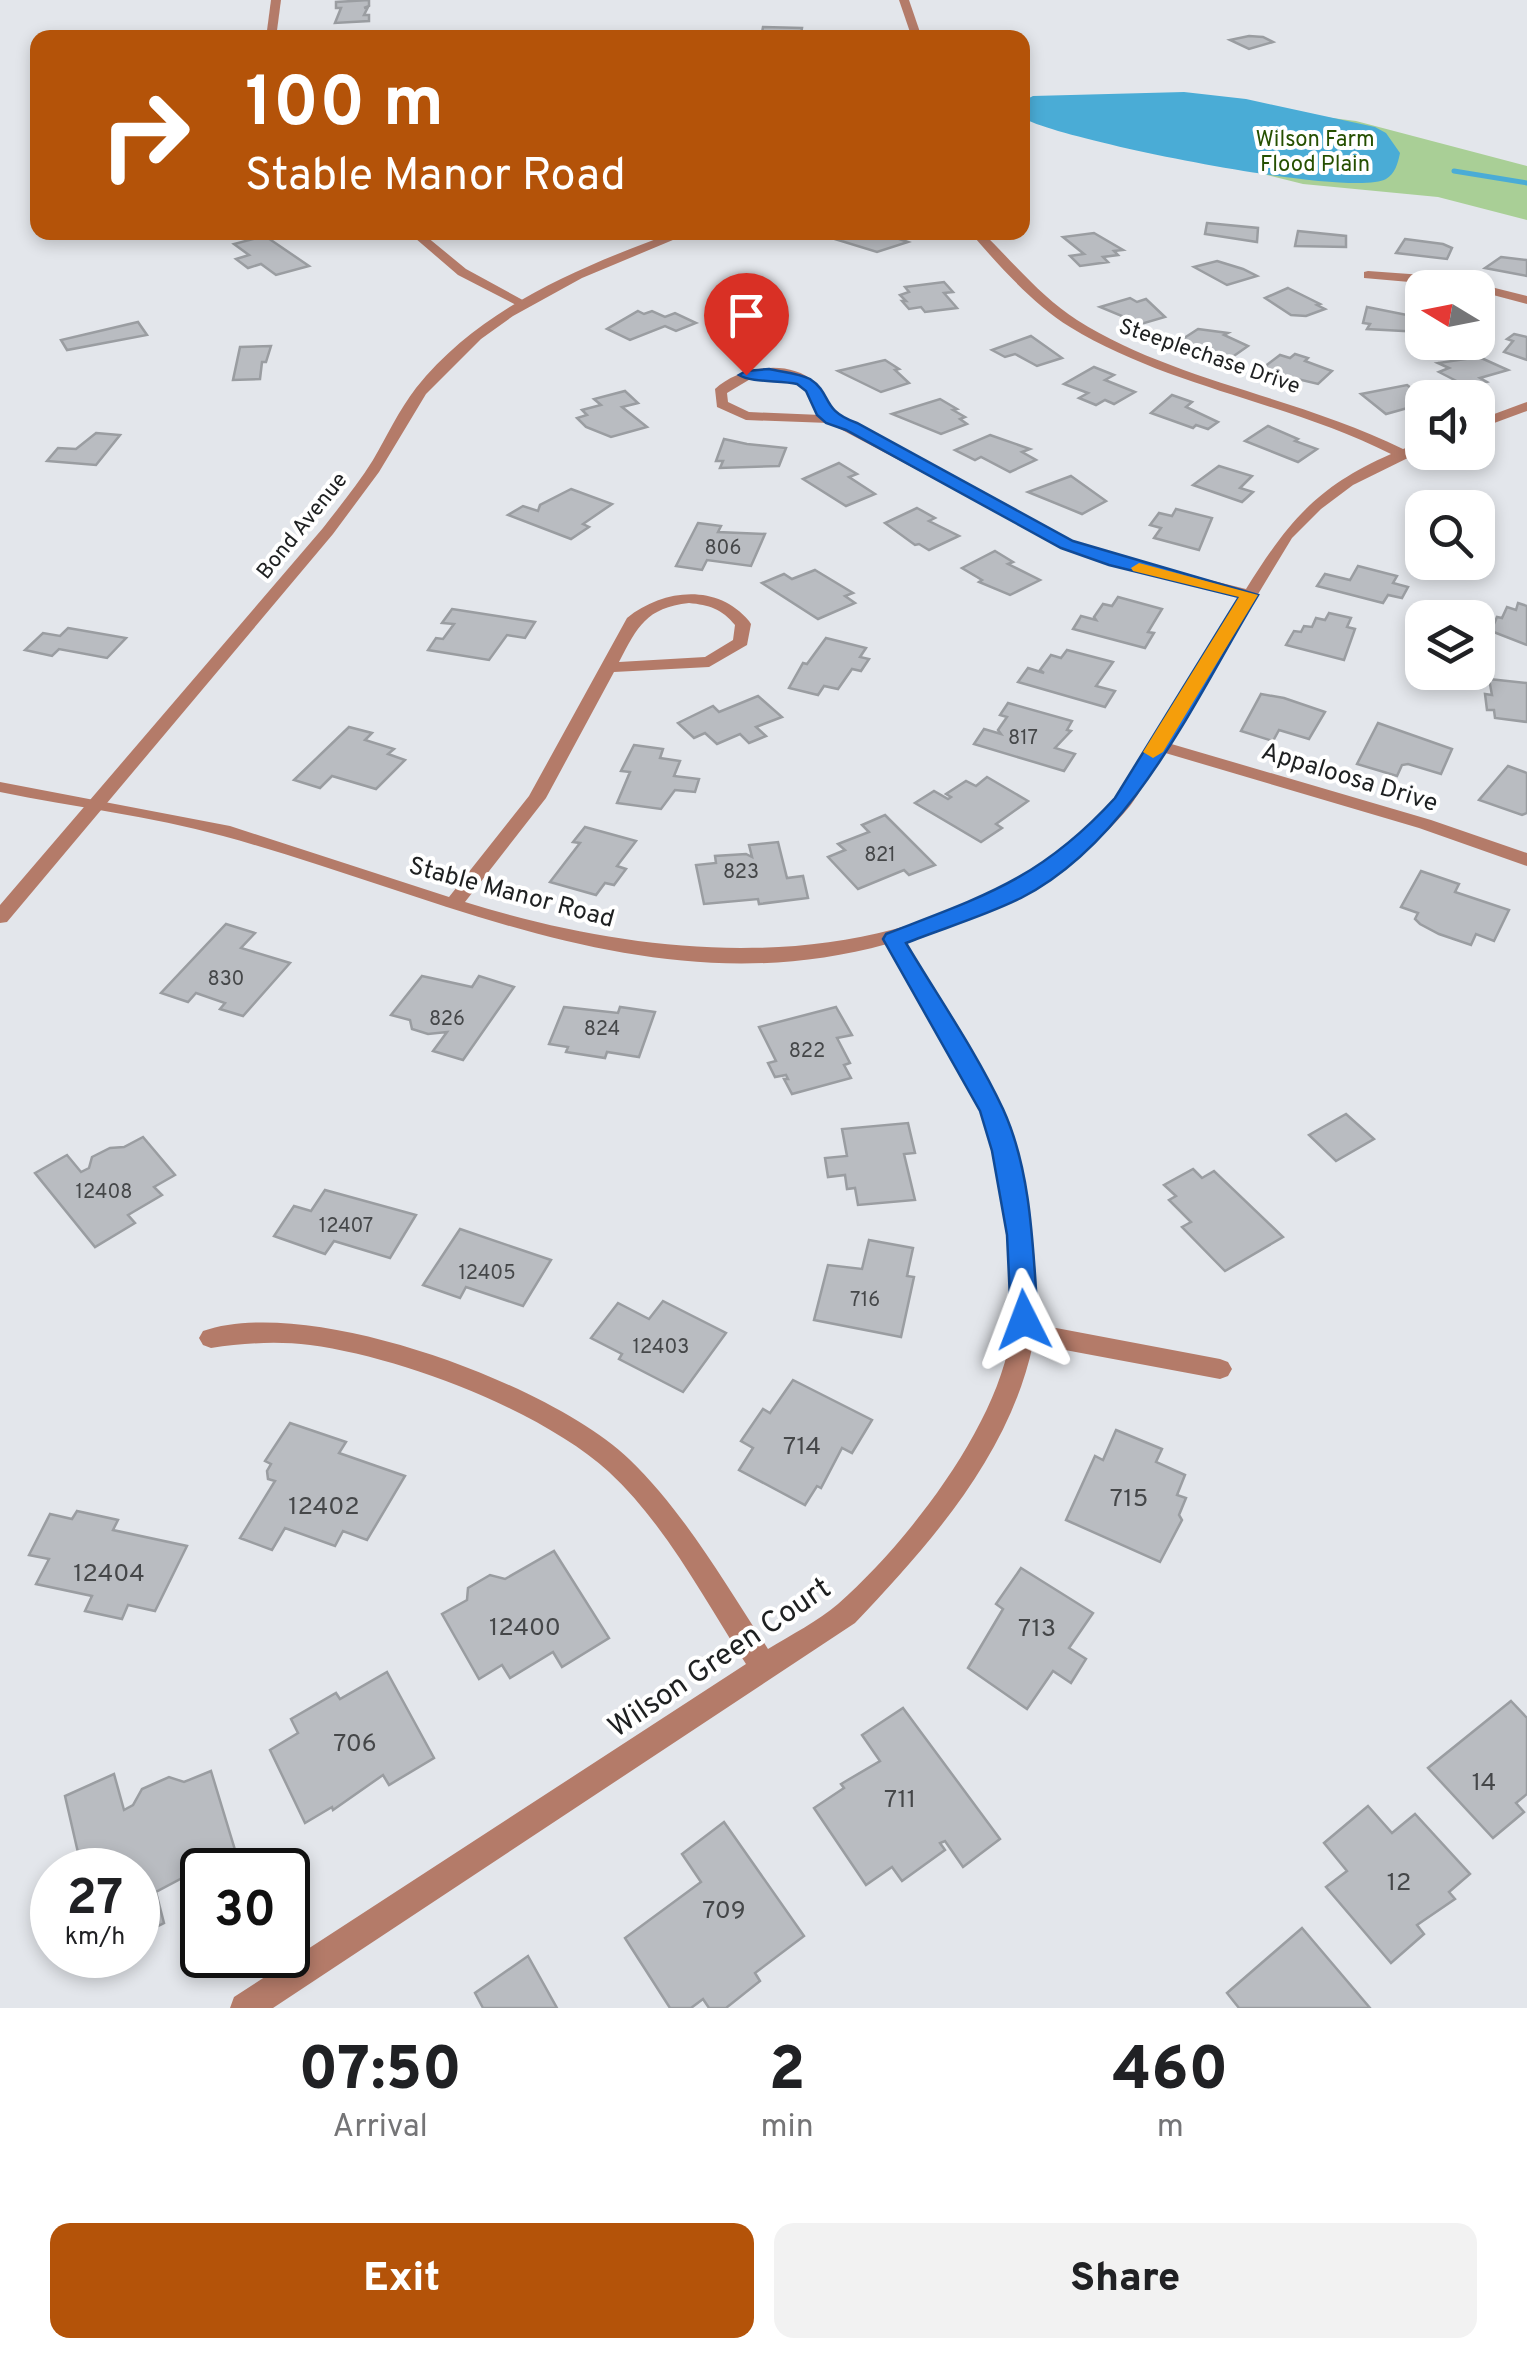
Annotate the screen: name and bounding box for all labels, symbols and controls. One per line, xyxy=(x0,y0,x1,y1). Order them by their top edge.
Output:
text: 100 m xyxy=(245,62,444,151)
icon: right xyxy=(80,70,210,200)
park label: Wilson Farm Flood Plain xyxy=(1255,127,1375,179)
text: Stable Manor Road xyxy=(245,149,626,206)
north arrow xyxy=(1405,270,1495,360)
map controls xyxy=(1405,270,1495,690)
pin xyxy=(704,273,789,376)
icon: arrive xyxy=(719,288,774,343)
street label: Steeplechase Drive xyxy=(1115,314,1303,401)
button: sound xyxy=(1405,380,1495,470)
street label: Bond Avenue xyxy=(252,468,354,585)
button: search xyxy=(1405,490,1495,580)
house number: 806 xyxy=(705,536,741,562)
button: layers xyxy=(1405,600,1495,690)
house number: 817 xyxy=(1008,726,1038,752)
street label: Appaloosa Drive xyxy=(1257,737,1441,821)
house number: 821 xyxy=(864,843,896,869)
street label: Stable Manor Road xyxy=(405,851,618,937)
house number: 823 xyxy=(723,860,759,886)
house number: 830 xyxy=(208,967,244,993)
house number: 826 xyxy=(429,1007,465,1033)
house number: 824 xyxy=(584,1017,620,1043)
house number: 822 xyxy=(789,1039,825,1065)
house number: 12408 xyxy=(76,1180,132,1206)
house number: 12407 xyxy=(319,1214,373,1240)
house number: 12405 xyxy=(458,1261,516,1287)
position arrow xyxy=(972,1268,1076,1372)
house number: 716 xyxy=(850,1288,880,1314)
house number: 12403 xyxy=(633,1335,689,1361)
house number: 714 xyxy=(783,1432,821,1464)
house number: 715 xyxy=(1110,1484,1148,1516)
house number: 12402 xyxy=(288,1492,360,1524)
house number: 12404 xyxy=(73,1559,145,1591)
street label: Wilson Green Court xyxy=(602,1571,839,1747)
house number: 12400 xyxy=(489,1613,561,1645)
house number: 713 xyxy=(1018,1614,1056,1646)
house number: 706 xyxy=(333,1729,377,1761)
house number: 14 xyxy=(1472,1768,1496,1800)
house number: 711 xyxy=(884,1785,916,1817)
speed limit sign: 30 xyxy=(180,1848,310,1978)
house number: 12 xyxy=(1387,1868,1411,1900)
text: 27 xyxy=(67,1869,123,1932)
house number: 709 xyxy=(702,1896,746,1928)
text: km/h xyxy=(65,1922,125,1954)
text: 07:50 xyxy=(299,2035,462,2111)
text: 2 xyxy=(769,2035,805,2111)
text: 460 xyxy=(1112,2035,1228,2111)
text: Arrival xyxy=(333,2108,428,2148)
text: min xyxy=(761,2108,814,2148)
text: m xyxy=(1157,2108,1184,2148)
button: Exit xyxy=(50,2223,754,2338)
button: Share xyxy=(774,2223,1477,2338)

